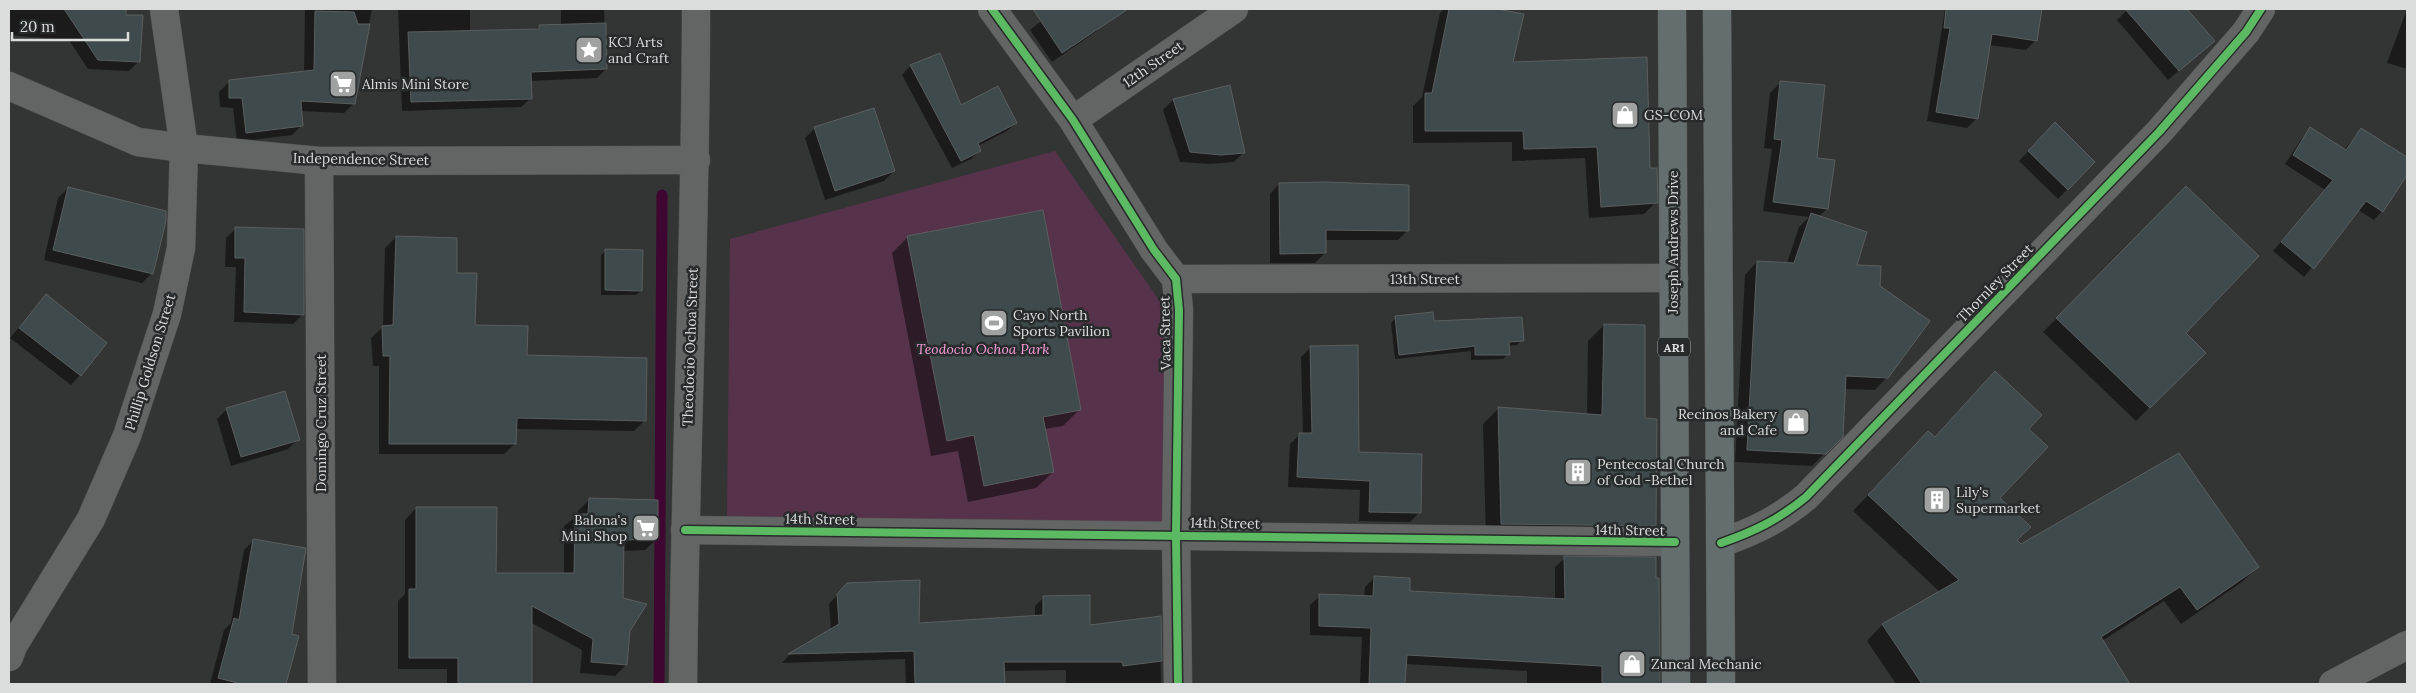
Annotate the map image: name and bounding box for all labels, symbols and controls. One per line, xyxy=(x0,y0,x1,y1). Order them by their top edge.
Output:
scale bar xyxy=(12,10,129,42)
text: 20 m xyxy=(20,17,55,36)
place label: KCJ Arts and Craft xyxy=(608,33,670,67)
place icon: KCJ Arts and Craft xyxy=(574,35,604,65)
street label: 12th Street xyxy=(1119,36,1187,91)
supermarket icon: Almis Mini Store xyxy=(328,69,358,99)
place label: Almis Mini Store xyxy=(361,75,470,93)
shop icon: GS-COM xyxy=(1610,100,1640,130)
place label: GS-COM xyxy=(1644,106,1703,124)
street label: Independence Street xyxy=(293,149,430,169)
street label: Joseph Andrews Drive xyxy=(1664,170,1682,315)
street label: Thornley Street xyxy=(1953,240,2037,326)
street label: Theodocio Ochoa Street xyxy=(678,267,702,427)
street label: 13th Street xyxy=(1390,270,1461,288)
street label: Phillip Goldson Street xyxy=(121,291,180,432)
street label: Vaca Street xyxy=(1155,295,1175,371)
place label: Cayo North Sports Pavilion xyxy=(1013,306,1111,340)
sports icon: Cayo North Sports Pavilion xyxy=(979,308,1009,338)
road number: AR1 xyxy=(1658,338,1690,357)
park label: Teodocio Ochoa Park xyxy=(916,340,1050,358)
street label: Domingo Cruz Street xyxy=(312,353,330,492)
place label: Recinos Bakery and Cafe xyxy=(1678,405,1778,439)
shop icon: Recinos Bakery and Cafe xyxy=(1781,407,1811,437)
place label: Pentecostal Church of God -Bethel xyxy=(1597,455,1725,489)
building icon: Pentecostal Church of God -Bethel xyxy=(1563,457,1593,487)
place label: Lily's Supermarket xyxy=(1956,483,2041,517)
building icon: Lily's Supermarket xyxy=(1922,485,1952,515)
street label: 14th Street xyxy=(785,509,856,529)
place label: Balona's Mini Shop xyxy=(561,511,627,545)
supermarket icon: Balona's Mini Shop xyxy=(631,513,661,543)
street label: 14th Street xyxy=(1190,513,1261,533)
street label: 14th Street xyxy=(1595,520,1666,540)
shop icon: Zuncal Mechanic xyxy=(1617,649,1647,679)
place label: Zuncal Mechanic xyxy=(1651,655,1762,673)

